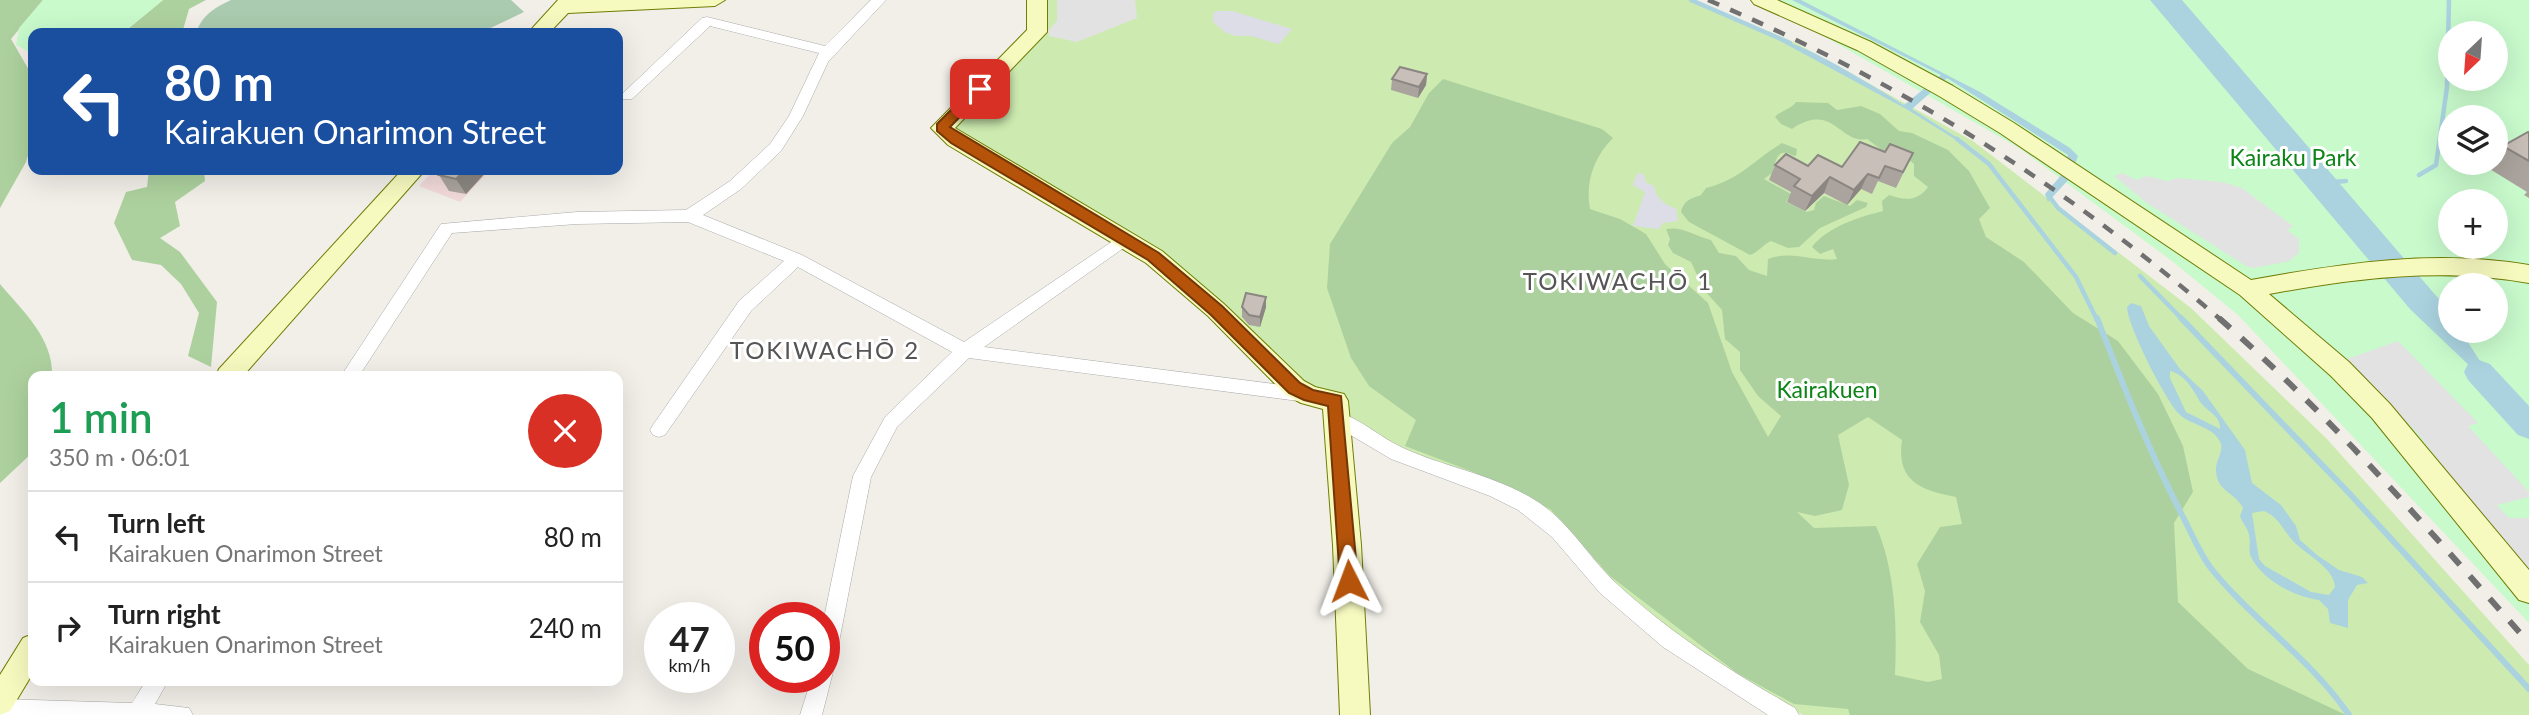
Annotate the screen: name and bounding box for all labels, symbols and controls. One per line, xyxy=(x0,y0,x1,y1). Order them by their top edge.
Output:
north arrow xyxy=(2438,21,2508,91)
map controls xyxy=(2438,21,2508,343)
text: 80 m xyxy=(164,53,274,111)
icon: left xyxy=(49,56,140,147)
pin xyxy=(950,59,1010,119)
icon: arrive xyxy=(961,70,999,108)
button: layers xyxy=(2438,105,2508,175)
text: Kairakuen Onarimon Street xyxy=(164,112,546,151)
park label: Kairaku Park xyxy=(2229,143,2357,171)
button: + xyxy=(2438,189,2508,259)
district label: TOKIWACHŌ 1 xyxy=(1523,266,1713,295)
button: − xyxy=(2438,273,2508,343)
district label: TOKIWACHŌ 2 xyxy=(730,335,920,364)
park label: Kairakuen xyxy=(1776,375,1878,403)
text: 1 min xyxy=(49,392,153,442)
button: close xyxy=(528,394,602,468)
text: 350 m · 06:01 xyxy=(49,443,191,471)
text: Turn left xyxy=(108,507,205,539)
icon: left xyxy=(49,518,87,556)
text: 80 m xyxy=(544,521,602,553)
text: Kairakuen Onarimon Street xyxy=(108,539,383,567)
position arrow xyxy=(1312,544,1386,618)
text: Turn right xyxy=(108,598,221,630)
speed limit sign: 50 xyxy=(749,602,840,693)
icon: right xyxy=(49,609,87,647)
text: 240 m xyxy=(529,612,602,644)
text: 47 xyxy=(669,617,710,659)
text: Kairakuen Onarimon Street xyxy=(108,630,383,658)
text: km/h xyxy=(668,654,711,676)

